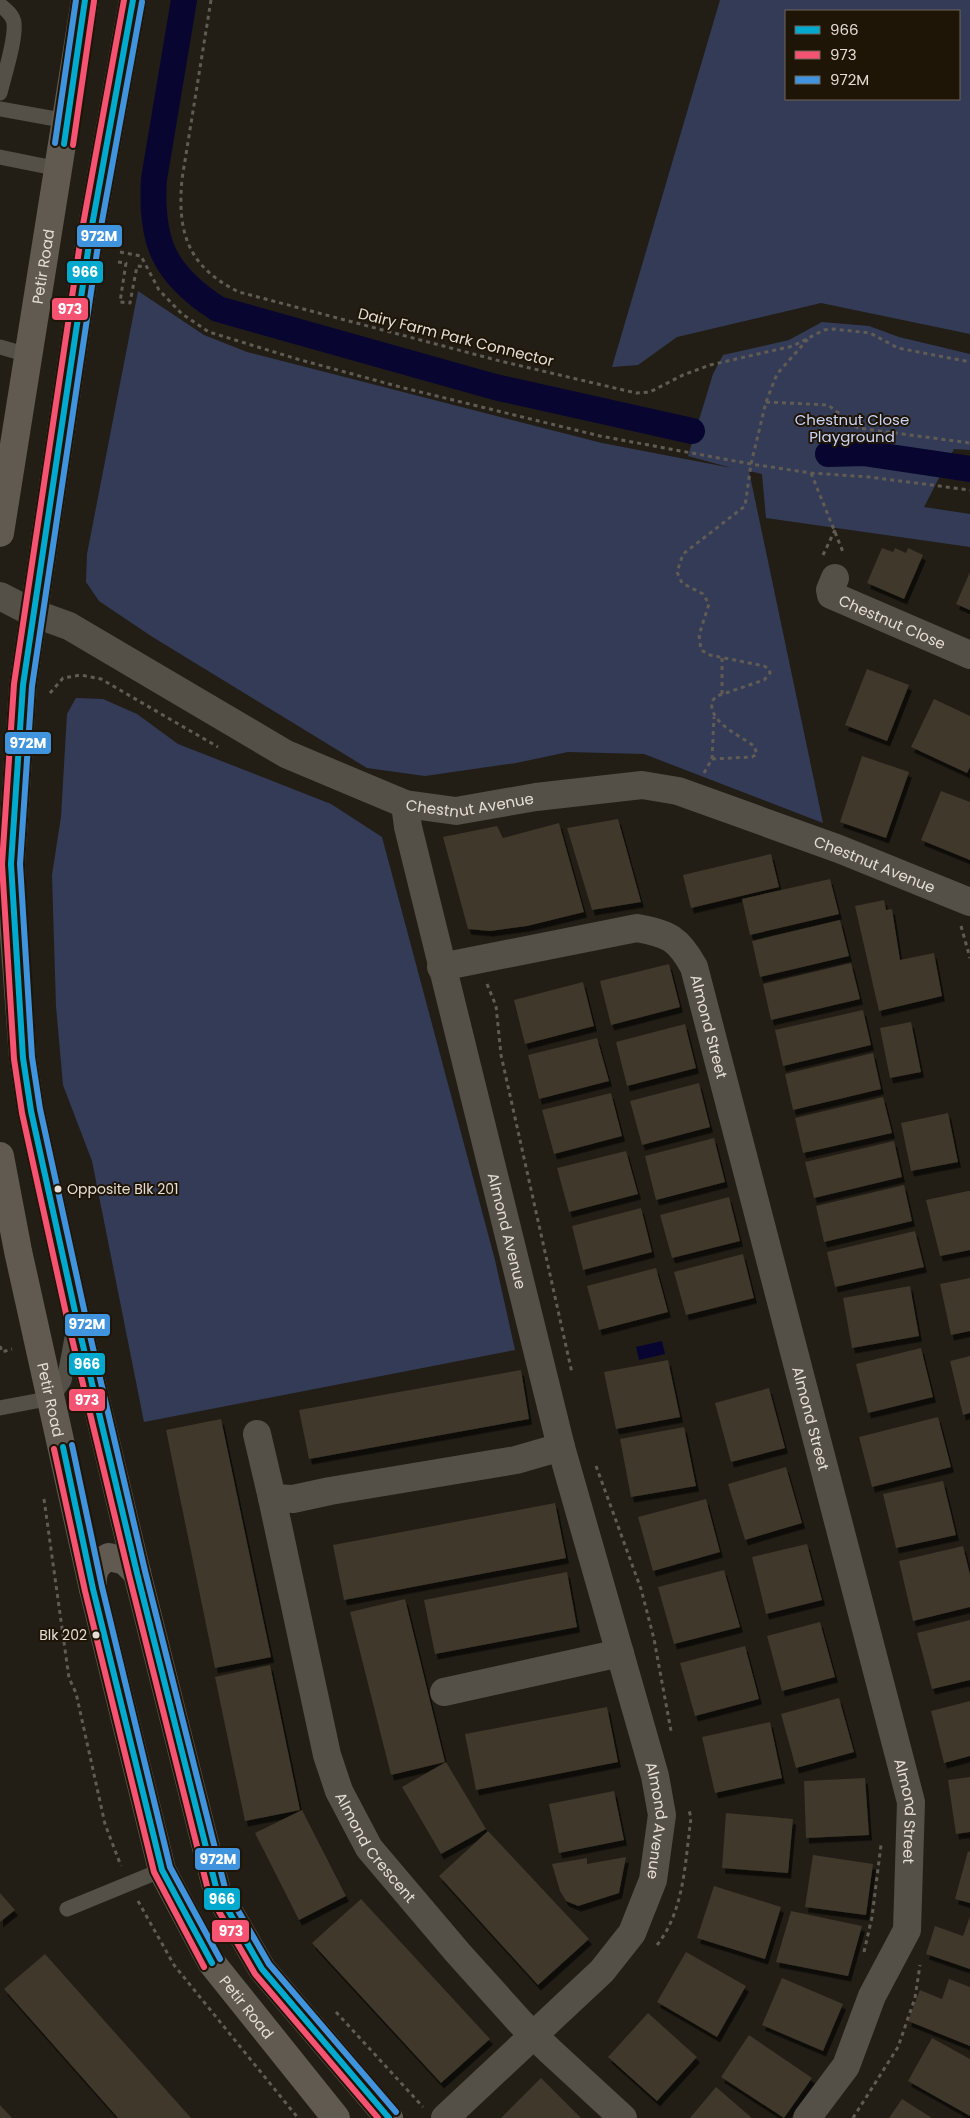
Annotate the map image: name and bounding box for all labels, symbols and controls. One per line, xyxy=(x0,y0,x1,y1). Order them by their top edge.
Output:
legend xyxy=(785,10,960,100)
text: 966 xyxy=(830,19,859,40)
text: 973 xyxy=(830,44,856,65)
text: 972M xyxy=(830,69,869,90)
line badge: 972M xyxy=(76,224,123,248)
text: 972M xyxy=(81,226,117,246)
street label: Petir Road xyxy=(26,227,59,305)
line badge: 966 xyxy=(66,260,104,284)
text: 966 xyxy=(72,262,98,282)
line badge: 973 xyxy=(51,297,89,321)
text: 973 xyxy=(58,299,82,319)
street label: Dairy Farm Park Connector xyxy=(356,303,556,372)
park label: Chestnut Close Playground xyxy=(795,409,909,447)
street label: Chestnut Close xyxy=(836,589,949,654)
line badge: 972M xyxy=(4,731,52,755)
text: 972M xyxy=(10,733,46,753)
street label: Chestnut Avenue xyxy=(405,787,535,822)
street label: Chestnut Avenue xyxy=(811,830,938,897)
street label: Almond Street xyxy=(686,972,733,1081)
street label: Almond Avenue xyxy=(483,1170,532,1291)
place label: Opposite Blk 201 xyxy=(67,1179,178,1199)
marker: Opposite Blk 201 xyxy=(53,1184,63,1194)
line badge: 972M xyxy=(64,1313,111,1337)
text: 972M xyxy=(69,1314,105,1334)
line badge: 966 xyxy=(68,1352,106,1376)
text: 966 xyxy=(74,1354,100,1374)
street label: Petir Road xyxy=(33,1360,69,1439)
street label: Almond Street xyxy=(788,1364,835,1473)
line badge: 973 xyxy=(68,1388,106,1412)
text: 973 xyxy=(75,1390,99,1410)
place label: Blk 202 xyxy=(39,1625,87,1645)
marker: Blk 202 xyxy=(91,1630,101,1640)
street label: Almond Street xyxy=(890,1756,922,1864)
street label: Almond Avenue xyxy=(641,1759,673,1881)
street label: Almond Crescent xyxy=(331,1788,421,1907)
line badge: 972M xyxy=(194,1847,241,1871)
text: 972M xyxy=(200,1849,236,1869)
line badge: 966 xyxy=(203,1887,241,1911)
text: 966 xyxy=(209,1889,235,1909)
line badge: 973 xyxy=(211,1919,250,1943)
text: 973 xyxy=(219,1921,243,1941)
street label: Petir Road xyxy=(215,1971,279,2043)

